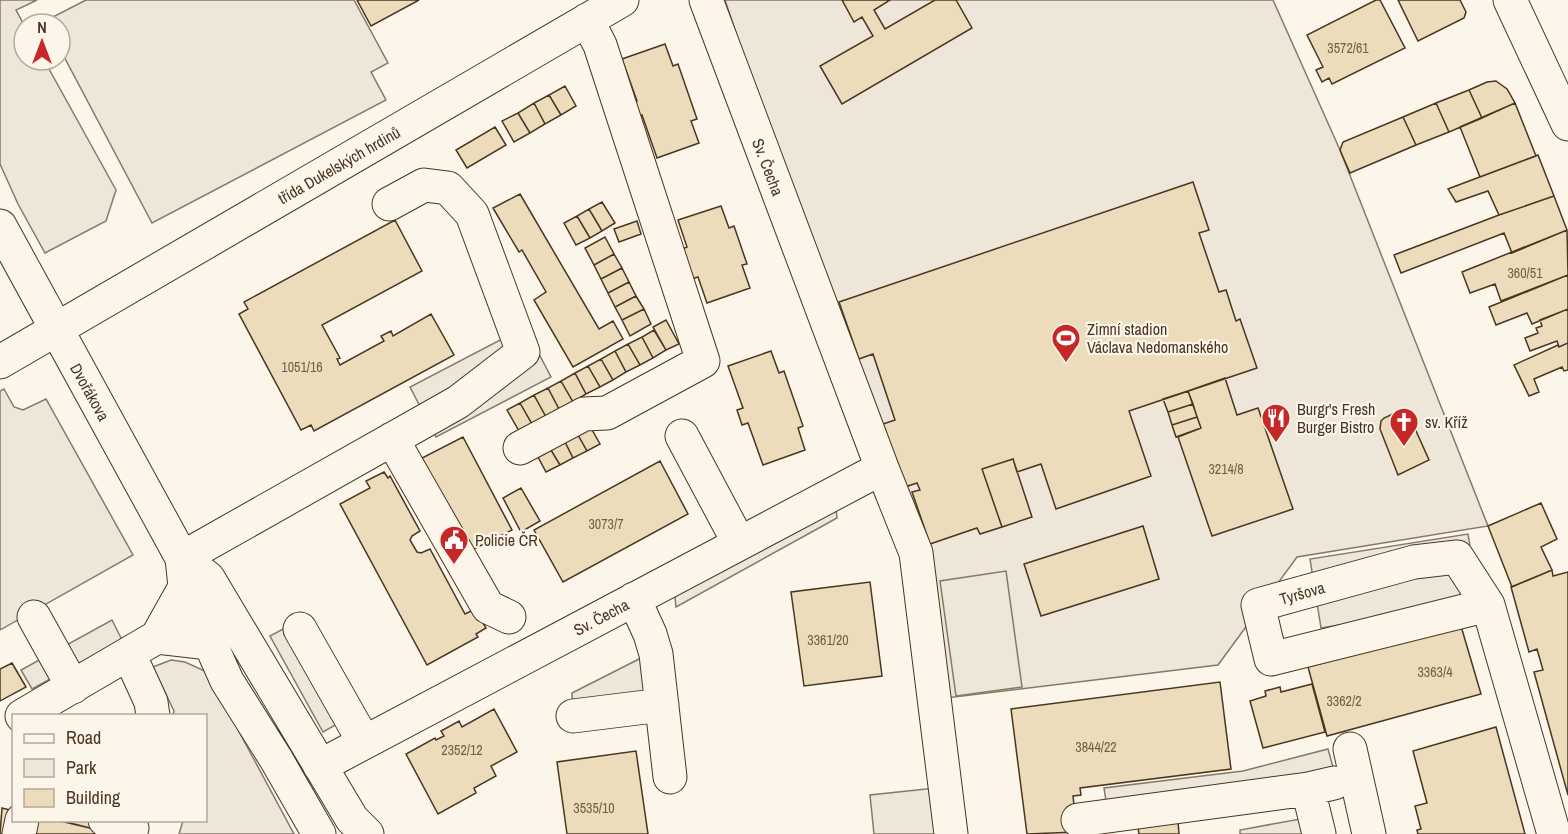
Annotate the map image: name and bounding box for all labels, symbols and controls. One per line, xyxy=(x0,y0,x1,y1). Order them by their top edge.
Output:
north arrow xyxy=(12,12,72,72)
text: N xyxy=(37,16,47,38)
house number: 3572/61 xyxy=(1327,39,1369,57)
street label: třída Dukelských hrdinů xyxy=(274,121,404,209)
street label: Sv. Čecha xyxy=(747,135,789,199)
house number: 360/51 xyxy=(1507,264,1543,282)
place label: Zimní stadion Václava Nedomanského xyxy=(1087,318,1228,358)
sports icon: Zimní stadion Václava Nedomanského xyxy=(1050,322,1082,364)
house number: 1051/16 xyxy=(281,358,323,376)
street label: Dvořákova xyxy=(65,359,115,425)
place label: Burgr's Fresh Burger Bistro xyxy=(1297,398,1375,438)
restaurant icon: Burgr's Fresh Burger Bistro xyxy=(1260,402,1292,444)
church icon: sv. Kříž xyxy=(1388,406,1420,448)
place label: sv. Kříž xyxy=(1425,411,1468,433)
house number: 3214/8 xyxy=(1208,460,1244,478)
house number: 3073/7 xyxy=(588,515,624,533)
public building icon: Policie ČR xyxy=(438,524,470,566)
place label: Policie ČR xyxy=(475,529,538,551)
street label: Tyršova xyxy=(1277,576,1328,610)
street label: Sv. Čecha xyxy=(570,593,633,641)
house number: 3361/20 xyxy=(807,631,849,649)
house number: 3363/4 xyxy=(1417,663,1453,681)
house number: 3362/2 xyxy=(1326,692,1362,710)
legend xyxy=(12,714,207,822)
text: Road xyxy=(66,725,101,750)
house number: 3844/22 xyxy=(1075,738,1117,756)
house number: 2352/12 xyxy=(441,741,483,759)
text: Park xyxy=(66,755,97,780)
text: Building xyxy=(66,785,121,810)
house number: 3535/10 xyxy=(573,799,615,817)

